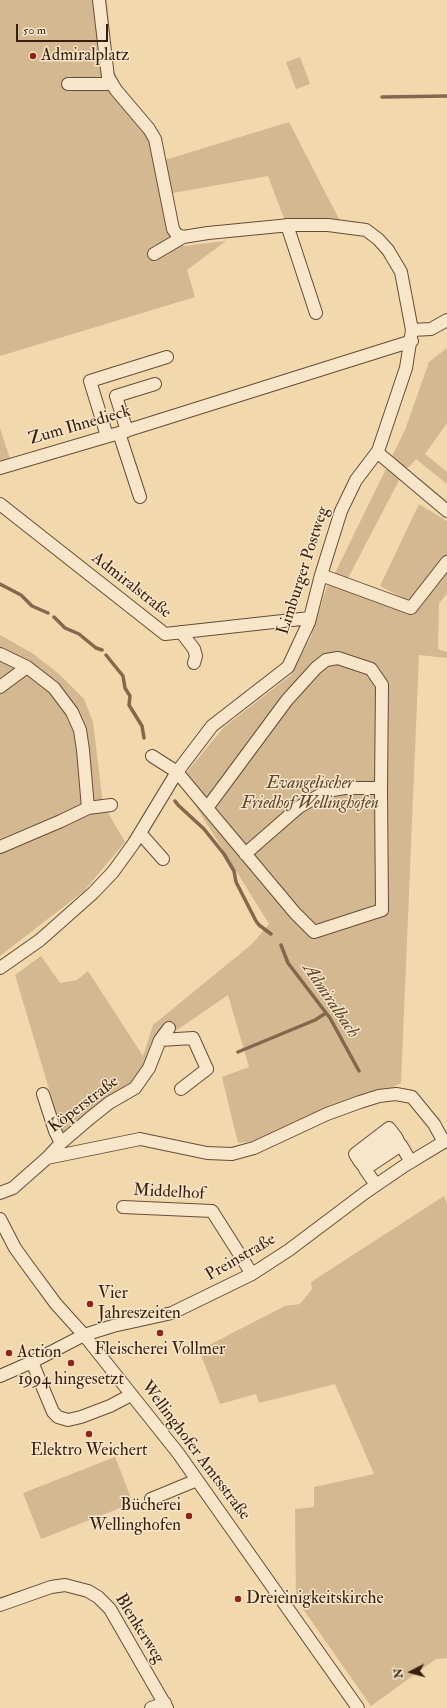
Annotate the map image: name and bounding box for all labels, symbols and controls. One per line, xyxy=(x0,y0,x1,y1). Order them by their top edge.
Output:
scale bar xyxy=(18,16,110,42)
text: 50 m xyxy=(23,23,46,38)
place label: Admiralplatz xyxy=(41,46,129,66)
marker: Admiralplatz xyxy=(28,51,38,61)
street label: Zum Ihnedieck xyxy=(27,402,133,450)
street label: Limburger Postweg xyxy=(274,504,334,638)
street label: Admiralstraße xyxy=(87,549,175,623)
park label: Evangelischer Friedhof Wellinghofen xyxy=(241,774,379,814)
water label: Admiralbach xyxy=(297,959,363,1043)
street label: Köperstraße xyxy=(45,1072,123,1138)
street label: Middelhof xyxy=(133,1181,205,1205)
street label: Preinstraße xyxy=(202,1230,280,1286)
place label: Vier Jahreszeiten xyxy=(98,1284,181,1324)
marker: Vier Jahreszeiten xyxy=(85,1299,95,1309)
marker: Fleischerei Vollmer xyxy=(155,1328,165,1338)
place label: Fleischerei Vollmer xyxy=(95,1340,225,1360)
place label: Action xyxy=(17,1343,62,1363)
marker: Action xyxy=(4,1348,14,1358)
marker: 1994 hingesetzt xyxy=(66,1358,76,1368)
place label: 1994 hingesetzt xyxy=(18,1370,124,1390)
street label: Wellinghofer Amtsstraße xyxy=(136,1377,254,1525)
marker: Elektro Weichert xyxy=(84,1429,94,1439)
place label: Elektro Weichert xyxy=(30,1441,148,1461)
place label: Bücherei Wellinghofen xyxy=(89,1496,181,1536)
marker: Bücherei Wellinghofen xyxy=(184,1511,194,1521)
place label: Dreieinigkeitskirche xyxy=(246,1589,384,1609)
street label: Blenkerweg xyxy=(110,1590,168,1668)
marker: Dreieinigkeitskirche xyxy=(233,1594,243,1604)
north arrow xyxy=(391,1652,431,1692)
text: N xyxy=(392,1668,406,1679)

